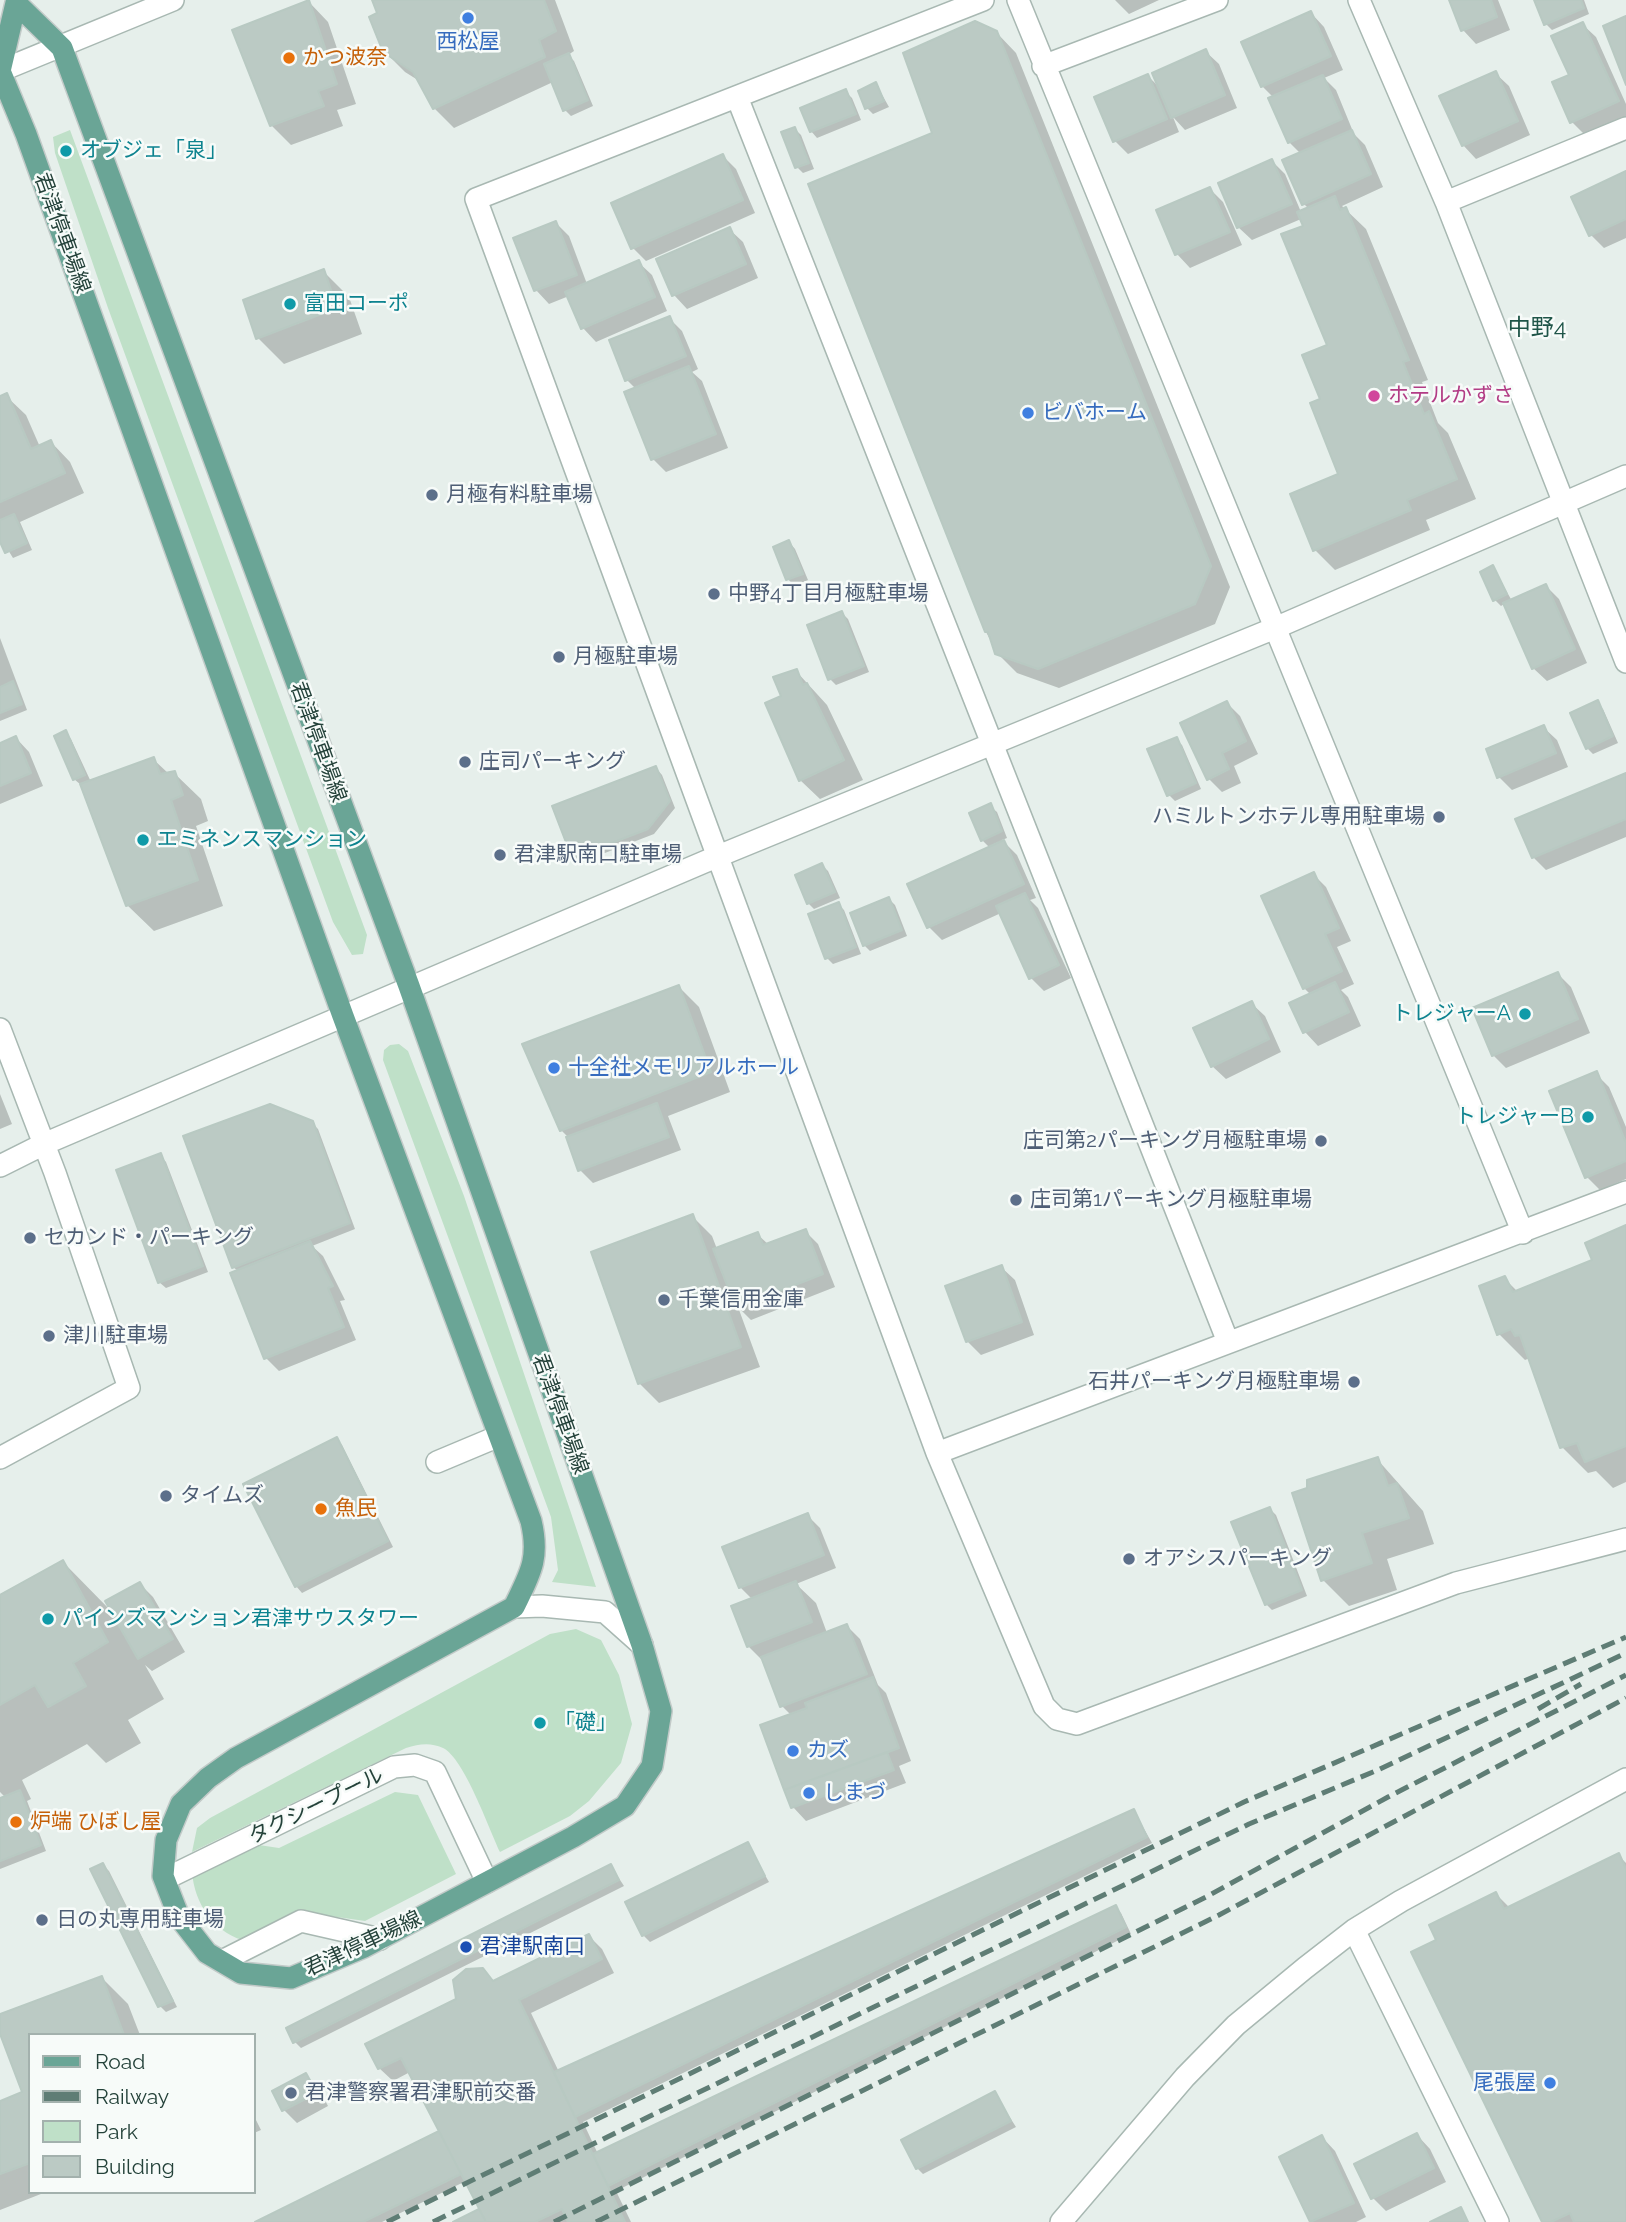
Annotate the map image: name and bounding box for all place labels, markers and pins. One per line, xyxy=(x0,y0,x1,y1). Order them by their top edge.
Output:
marker: 西松屋 xyxy=(460,10,476,26)
place label: 西松屋 xyxy=(437,29,499,55)
place label: かつ波奈 xyxy=(303,45,387,71)
marker: かつ波奈 xyxy=(281,50,297,66)
place label: オブジェ「泉」 xyxy=(80,138,227,164)
marker: オブジェ「泉」 xyxy=(58,143,74,159)
place label: 富田コーポ xyxy=(304,291,409,317)
marker: 富田コーポ xyxy=(282,296,298,312)
place label: ホテルかずさ xyxy=(1388,383,1514,409)
marker: ホテルかずさ xyxy=(1366,388,1382,404)
place label: ビバホーム xyxy=(1042,400,1147,426)
marker: ビバホーム xyxy=(1020,405,1036,421)
place label: 月極有料駐車場 xyxy=(446,482,593,508)
marker: 月極有料駐車場 xyxy=(424,487,440,503)
place label: 中野4丁目月極駐車場 xyxy=(728,581,928,607)
marker: 中野4丁目月極駐車場 xyxy=(706,586,722,602)
place label: 月極駐車場 xyxy=(573,644,678,670)
marker: 月極駐車場 xyxy=(551,649,567,665)
place label: 庄司パーキング xyxy=(479,749,626,775)
marker: 庄司パーキング xyxy=(457,754,473,770)
place label: ハミルトンホテル専用駐車場 xyxy=(1152,804,1425,830)
marker: ハミルトンホテル専用駐車場 xyxy=(1431,809,1447,825)
place label: エミネンスマンション xyxy=(157,827,367,853)
marker: エミネンスマンション xyxy=(135,832,151,848)
place label: 君津駅南口駐車場 xyxy=(514,842,682,868)
marker: 君津駅南口駐車場 xyxy=(492,847,508,863)
place label: トレジャーA xyxy=(1392,1001,1511,1027)
marker: トレジャーA xyxy=(1517,1006,1533,1022)
place label: 十全社メモリアルホール xyxy=(568,1055,799,1081)
marker: 十全社メモリアルホール xyxy=(546,1060,562,1076)
place label: トレジャーB xyxy=(1455,1104,1574,1130)
marker: トレジャーB xyxy=(1580,1109,1596,1125)
place label: 庄司第2パーキング月極駐車場 xyxy=(1023,1128,1307,1154)
marker: 庄司第2パーキング月極駐車場 xyxy=(1313,1133,1329,1149)
place label: 庄司第1パーキング月極駐車場 xyxy=(1030,1187,1312,1213)
marker: 庄司第1パーキング月極駐車場 xyxy=(1008,1192,1024,1208)
place label: セカンド・パーキング xyxy=(44,1225,254,1251)
marker: セカンド・パーキング xyxy=(22,1230,38,1246)
place label: 千葉信用金庫 xyxy=(678,1287,804,1313)
marker: 千葉信用金庫 xyxy=(656,1292,672,1308)
place label: 津川駐車場 xyxy=(63,1323,168,1349)
marker: 津川駐車場 xyxy=(41,1328,57,1344)
place label: 石井パーキング月極駐車場 xyxy=(1088,1369,1340,1395)
marker: 石井パーキング月極駐車場 xyxy=(1346,1374,1362,1390)
place label: タイムズ xyxy=(180,1483,264,1509)
marker: タイムズ xyxy=(158,1488,174,1504)
place label: 魚民 xyxy=(335,1496,377,1522)
marker: 魚民 xyxy=(313,1501,329,1517)
place label: オアシスパーキング xyxy=(1143,1546,1332,1572)
marker: オアシスパーキング xyxy=(1121,1551,1137,1567)
place label: パインズマンション君津サウスタワー xyxy=(62,1606,419,1632)
marker: パインズマンション君津サウスタワー xyxy=(40,1611,56,1627)
place label: 「礎」 xyxy=(554,1710,617,1736)
marker: 「礎」 xyxy=(532,1715,548,1731)
place label: カズ xyxy=(807,1738,849,1764)
marker: カズ xyxy=(785,1743,801,1759)
place label: しまづ xyxy=(823,1780,886,1806)
marker: しまづ xyxy=(801,1785,817,1801)
place label: 炉端 ひぼし屋 xyxy=(30,1809,161,1835)
marker: 炉端 ひぼし屋 xyxy=(8,1814,24,1830)
place label: 日の丸専用駐車場 xyxy=(56,1907,224,1933)
marker: 日の丸専用駐車場 xyxy=(34,1912,50,1928)
place label: 君津駅南口 xyxy=(480,1934,585,1960)
marker: 君津駅南口 xyxy=(458,1939,474,1955)
place label: 尾張屋 xyxy=(1473,2070,1536,2096)
marker: 尾張屋 xyxy=(1542,2075,1558,2091)
place label: 君津警察署君津駅前交番 xyxy=(305,2080,536,2106)
marker: 君津警察署君津駅前交番 xyxy=(283,2085,299,2101)

